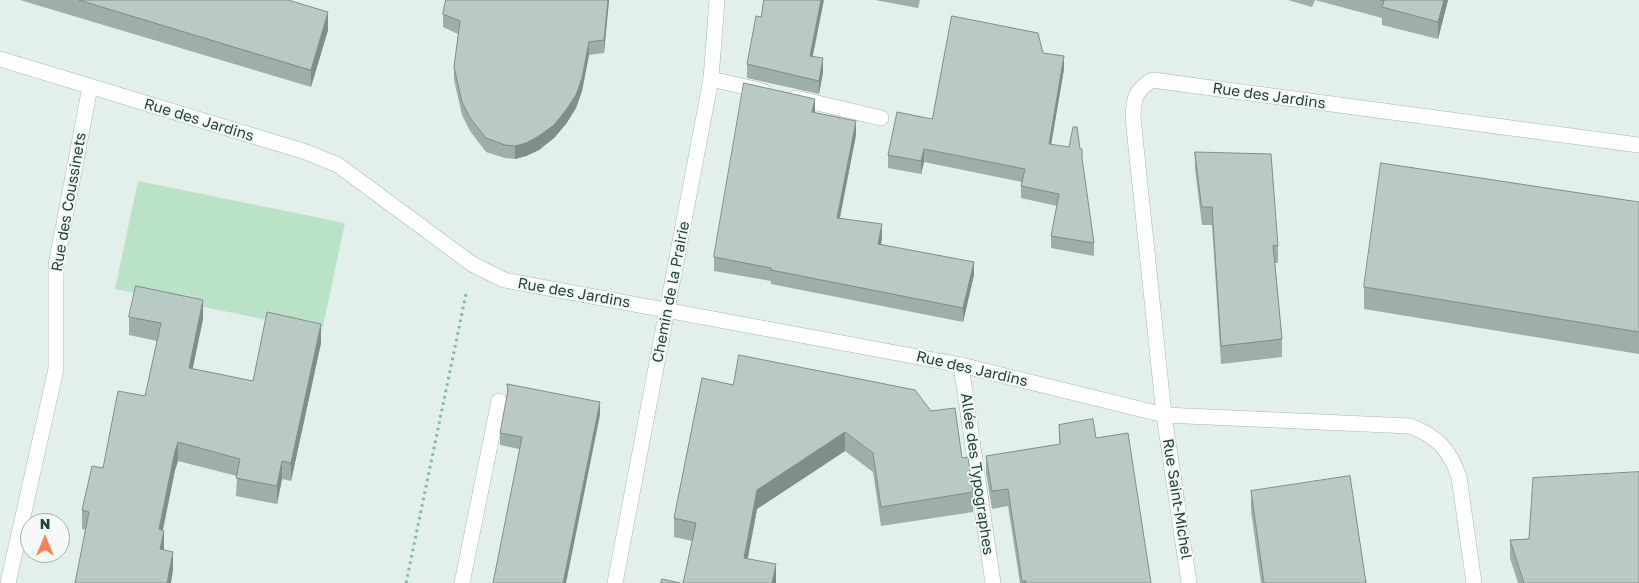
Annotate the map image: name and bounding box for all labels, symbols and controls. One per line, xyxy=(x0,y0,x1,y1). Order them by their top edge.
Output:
street label: Rue des Jardins xyxy=(1211,79,1327,113)
street label: Rue des Jardins xyxy=(142,95,256,145)
street label: Rue des Coussinets xyxy=(48,131,90,273)
street label: Chemin de la Prairie xyxy=(648,220,694,364)
street label: Rue des Jardins xyxy=(516,274,632,312)
street label: Rue des Jardins xyxy=(914,347,1030,391)
street label: Allée des Typographes xyxy=(957,392,997,556)
street label: Rue Saint-Michel xyxy=(1159,437,1195,561)
north arrow xyxy=(20,513,70,563)
text: N xyxy=(40,515,50,532)

